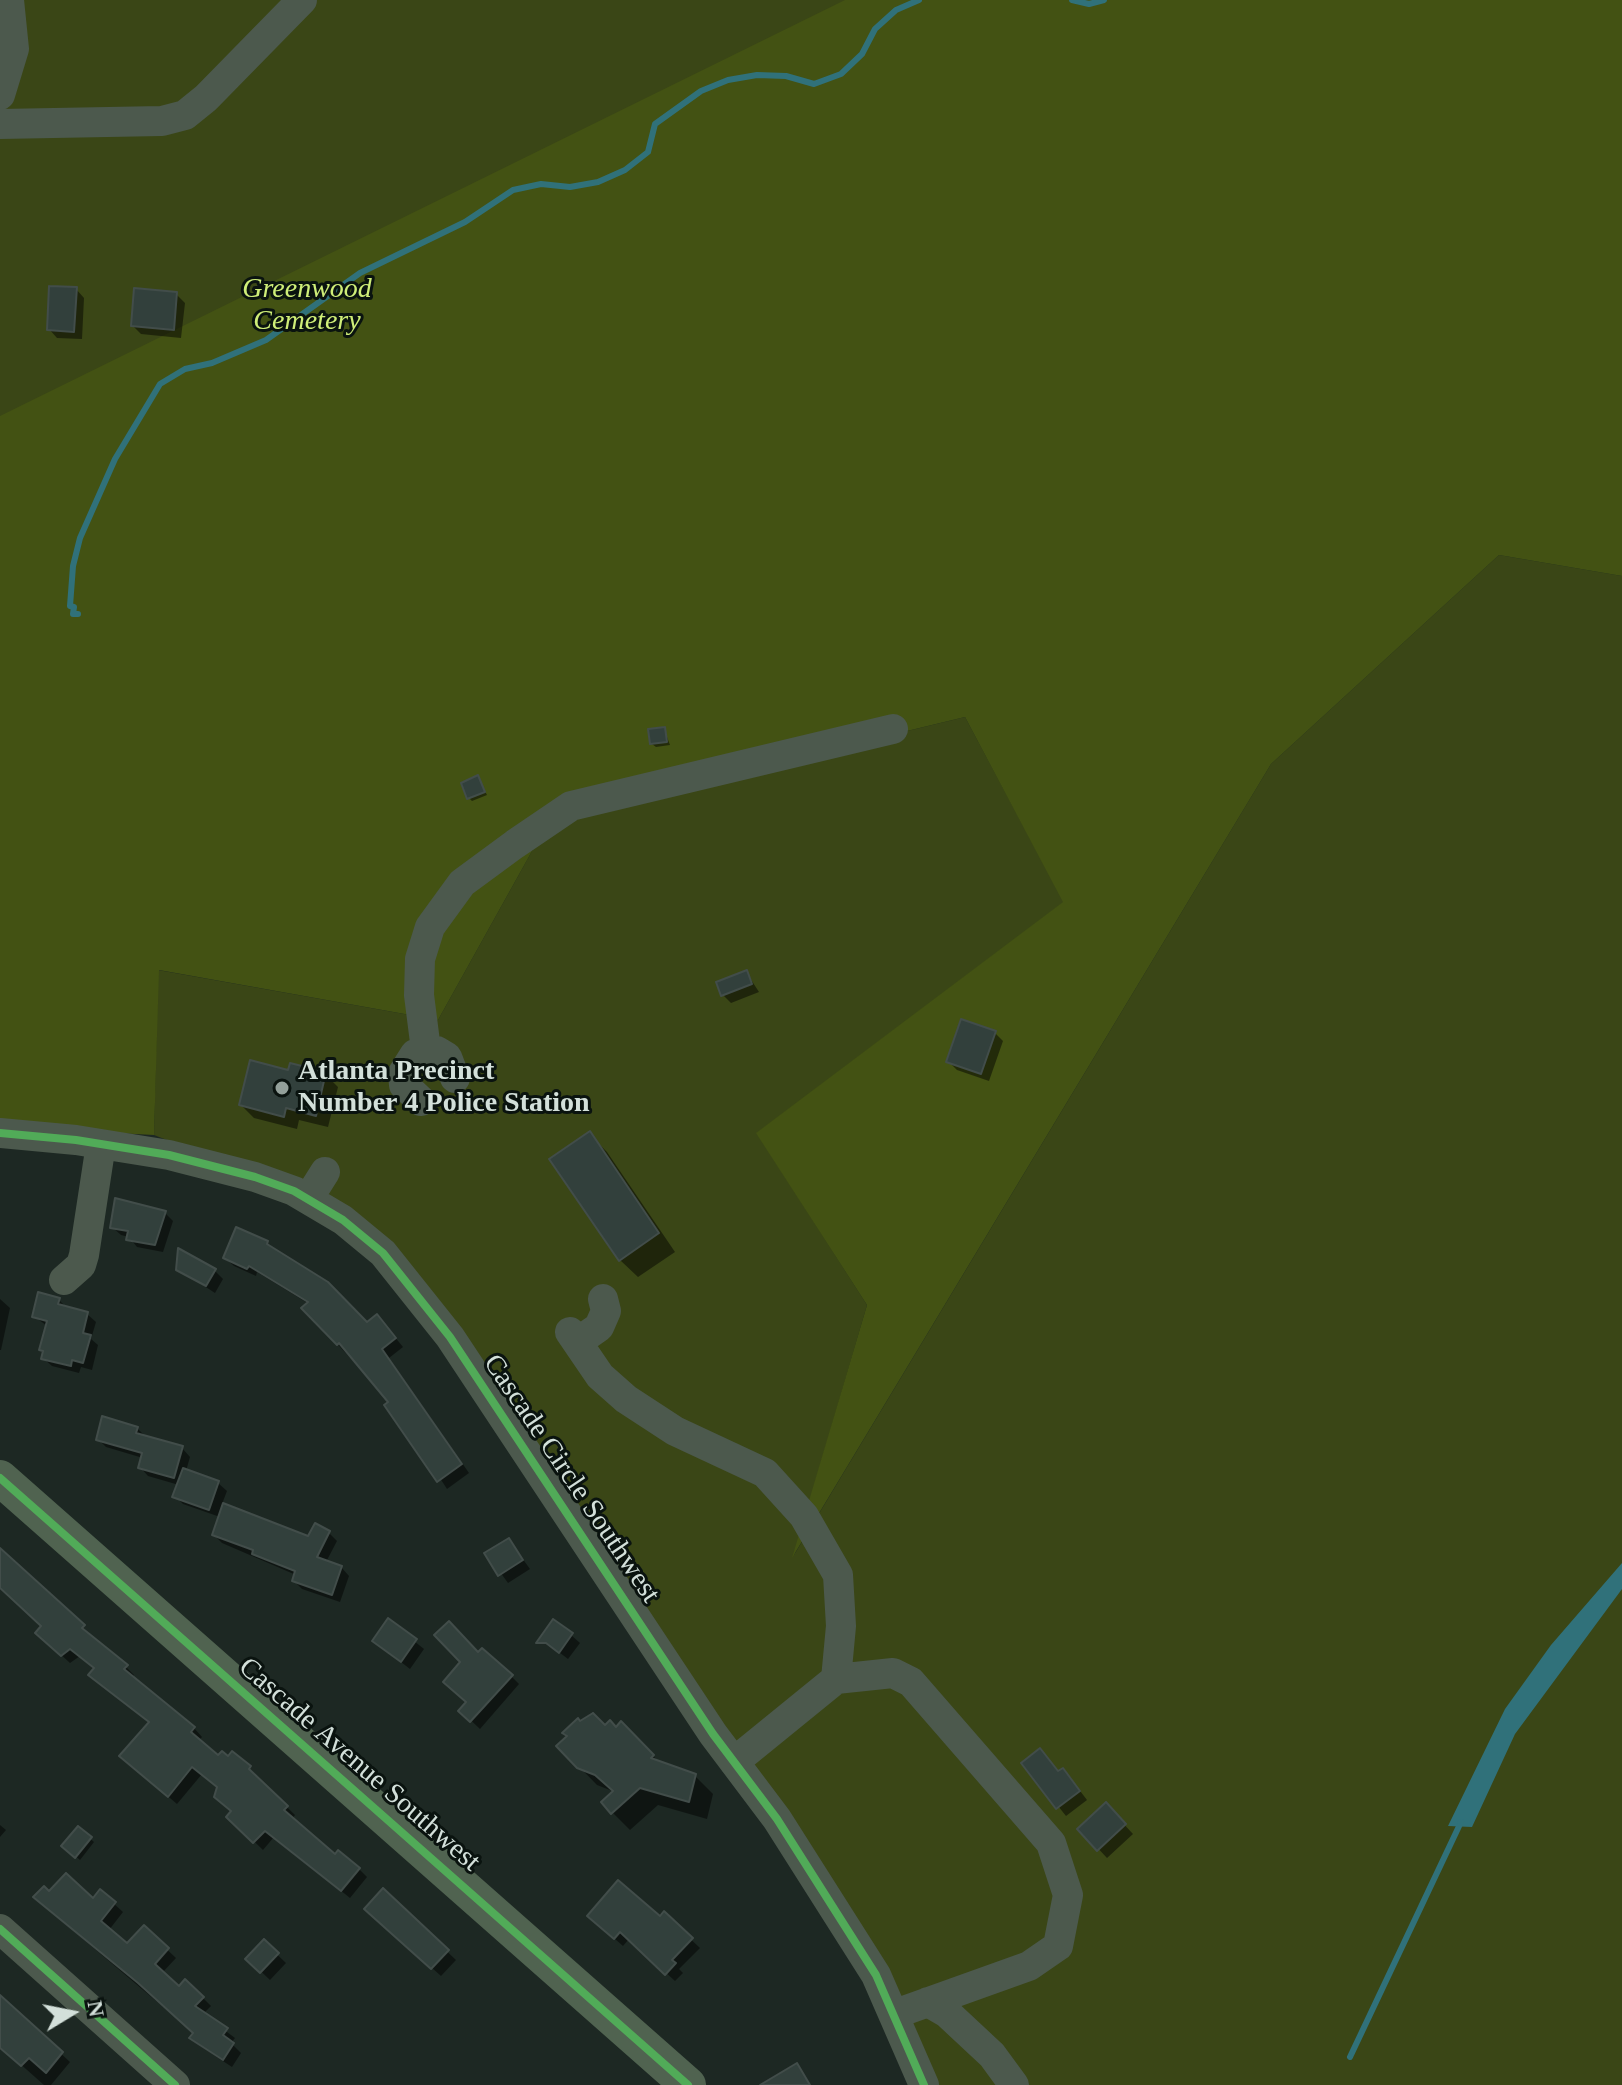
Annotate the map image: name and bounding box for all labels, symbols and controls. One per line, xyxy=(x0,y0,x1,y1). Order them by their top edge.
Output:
park label: Greenwood Cemetery xyxy=(242,273,372,339)
place label: Atlanta Precinct Number 4 Police Station xyxy=(298,1055,590,1121)
marker: Atlanta Precinct Number 4 Police Station xyxy=(273,1079,291,1097)
street label: Cascade Circle Southwest xyxy=(475,1348,667,1610)
street label: Cascade Avenue Southwest xyxy=(231,1651,487,1879)
north arrow xyxy=(32,1973,112,2053)
text: N xyxy=(82,1999,110,2019)

